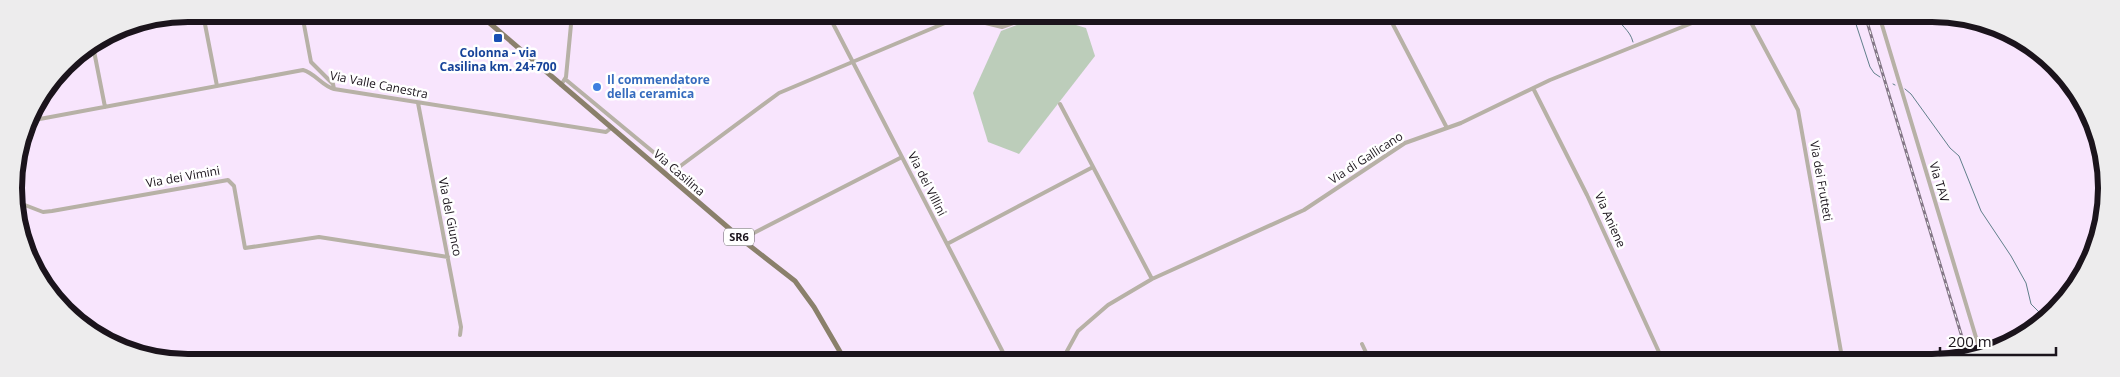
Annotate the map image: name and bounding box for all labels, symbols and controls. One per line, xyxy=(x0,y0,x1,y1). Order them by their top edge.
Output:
marker: Colonna - via Casilina km. 24+700 xyxy=(492,32,504,44)
place label: Colonna - via Casilina km. 24+700 xyxy=(439,44,557,75)
street label: Via Valle Canestra xyxy=(329,67,430,102)
place label: Il commendatore della ceramica xyxy=(607,71,710,102)
marker: Il commendatore della ceramica xyxy=(591,81,603,93)
street label: Via di Gallicano xyxy=(1325,127,1406,188)
street label: Via dei Frutteti xyxy=(1806,139,1837,222)
street label: Via Casilina xyxy=(650,146,709,200)
street label: Via dei Villini xyxy=(904,149,951,219)
street label: Via TAV xyxy=(1925,160,1954,205)
street label: Via dei Vimini xyxy=(145,162,221,191)
street label: Via del Giunco xyxy=(435,176,466,258)
street label: Via Aniene xyxy=(1591,189,1630,250)
road number: SR6 xyxy=(724,228,754,246)
scale bar xyxy=(1940,324,2056,356)
text: 200 m xyxy=(1948,331,1992,351)

